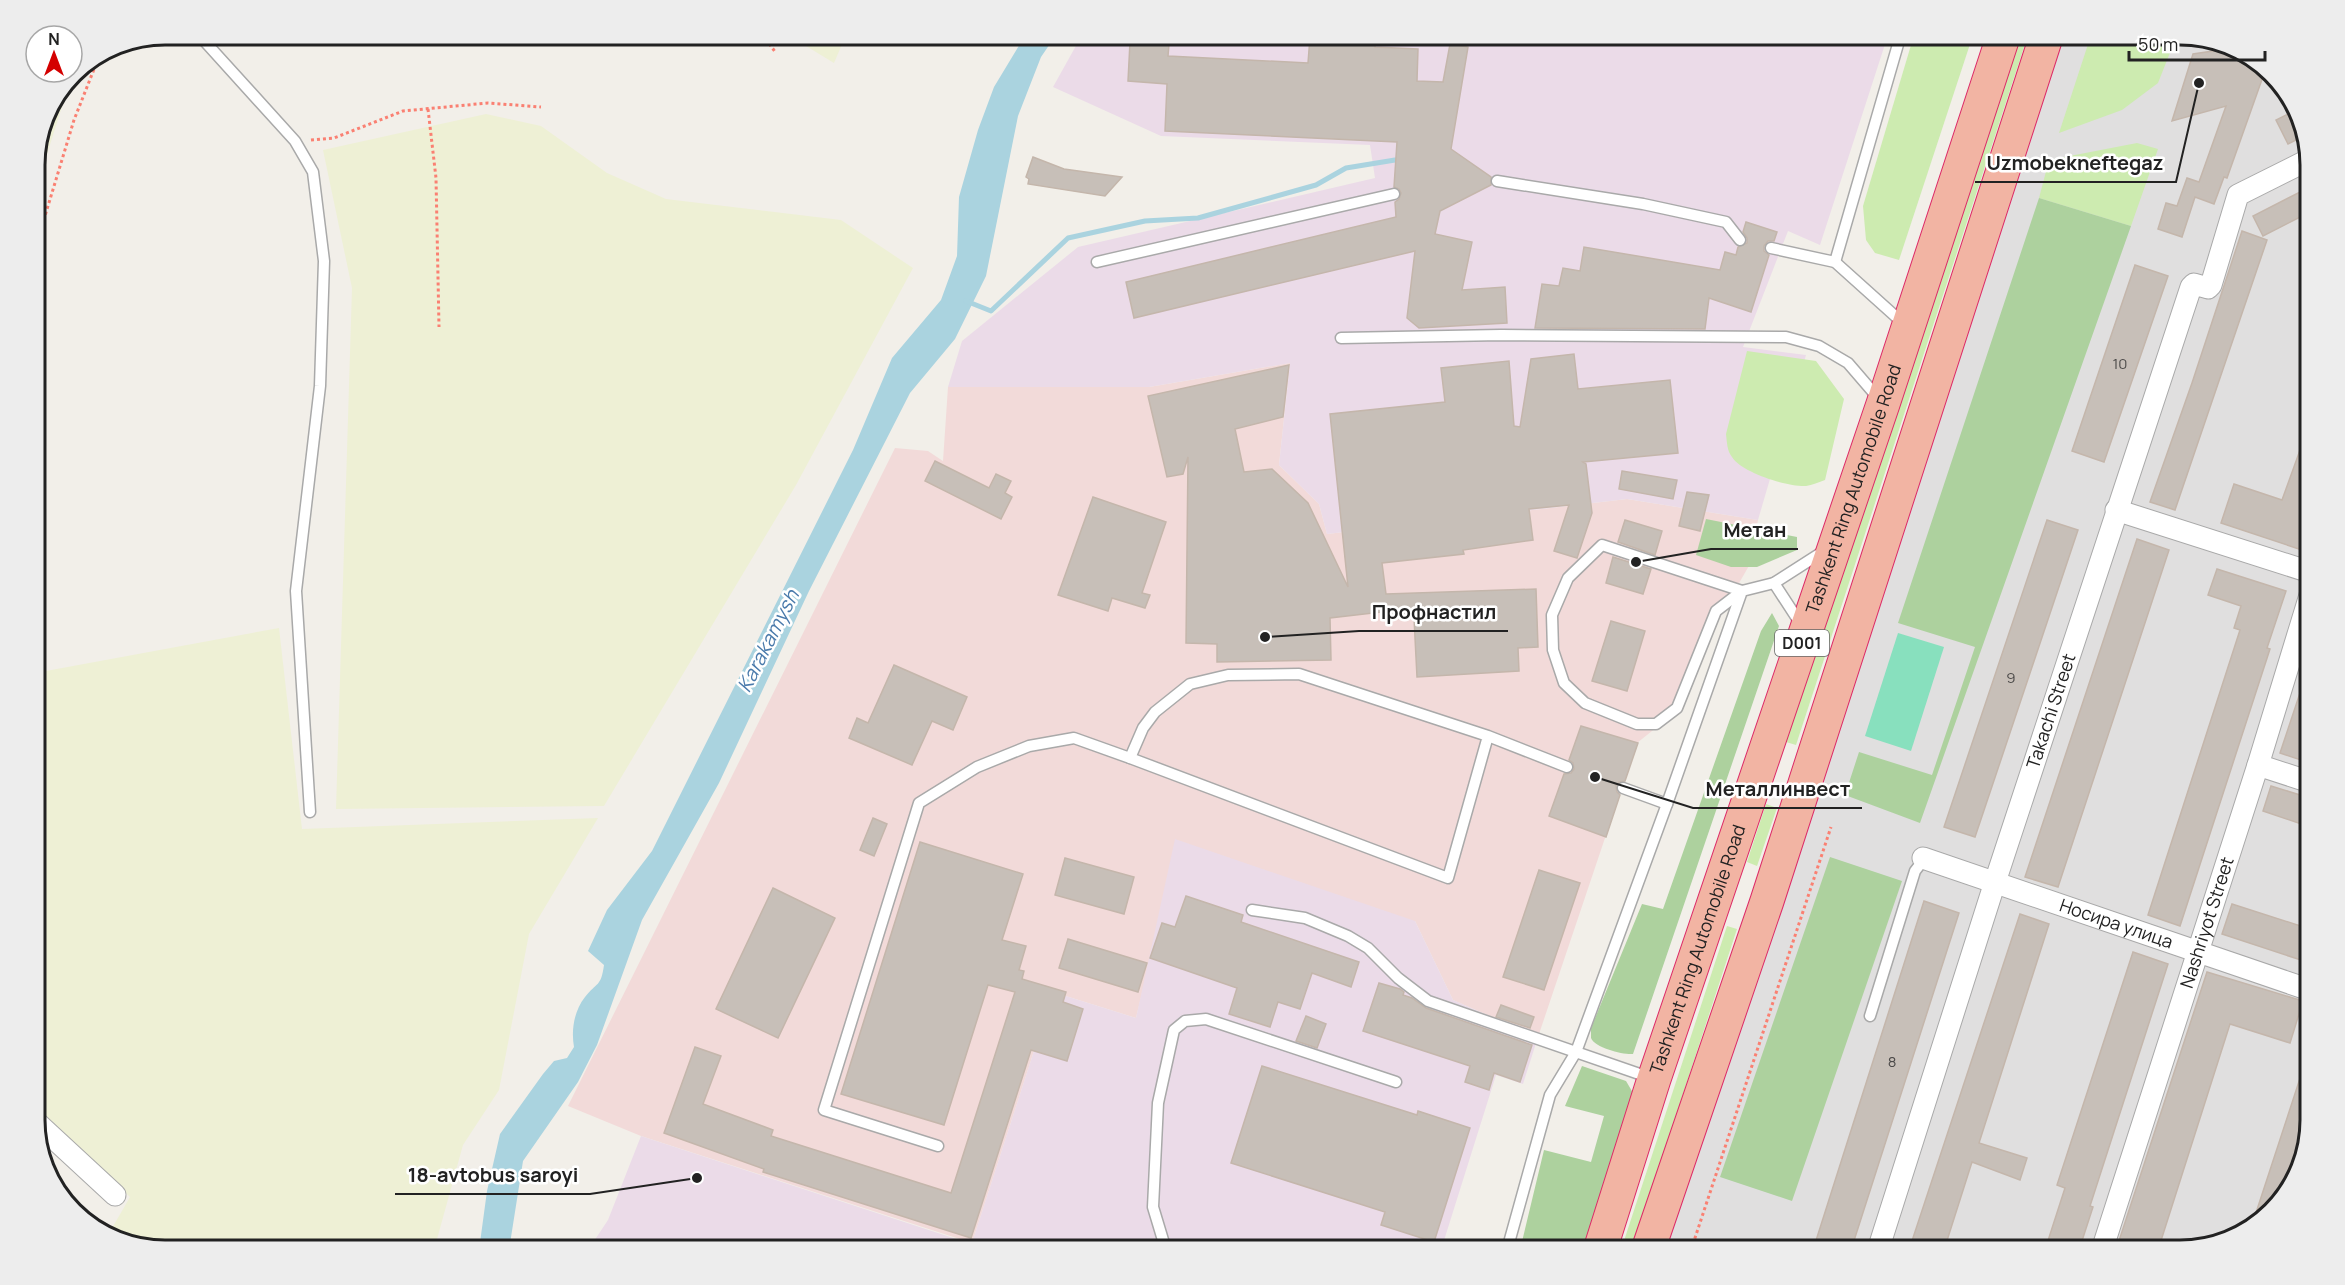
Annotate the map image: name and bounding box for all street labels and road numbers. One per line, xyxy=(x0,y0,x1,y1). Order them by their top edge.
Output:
street label: Tashkent Ring Automobile Road xyxy=(1800,361,1906,617)
road number: D001 xyxy=(1775,630,1829,656)
street label: Takachi Street xyxy=(2020,650,2080,772)
street label: Tashkent Ring Automobile Road xyxy=(1643,821,1750,1077)
street label: Nashriyot Street xyxy=(2174,853,2239,991)
street label: Носира улица xyxy=(2057,892,2176,953)

